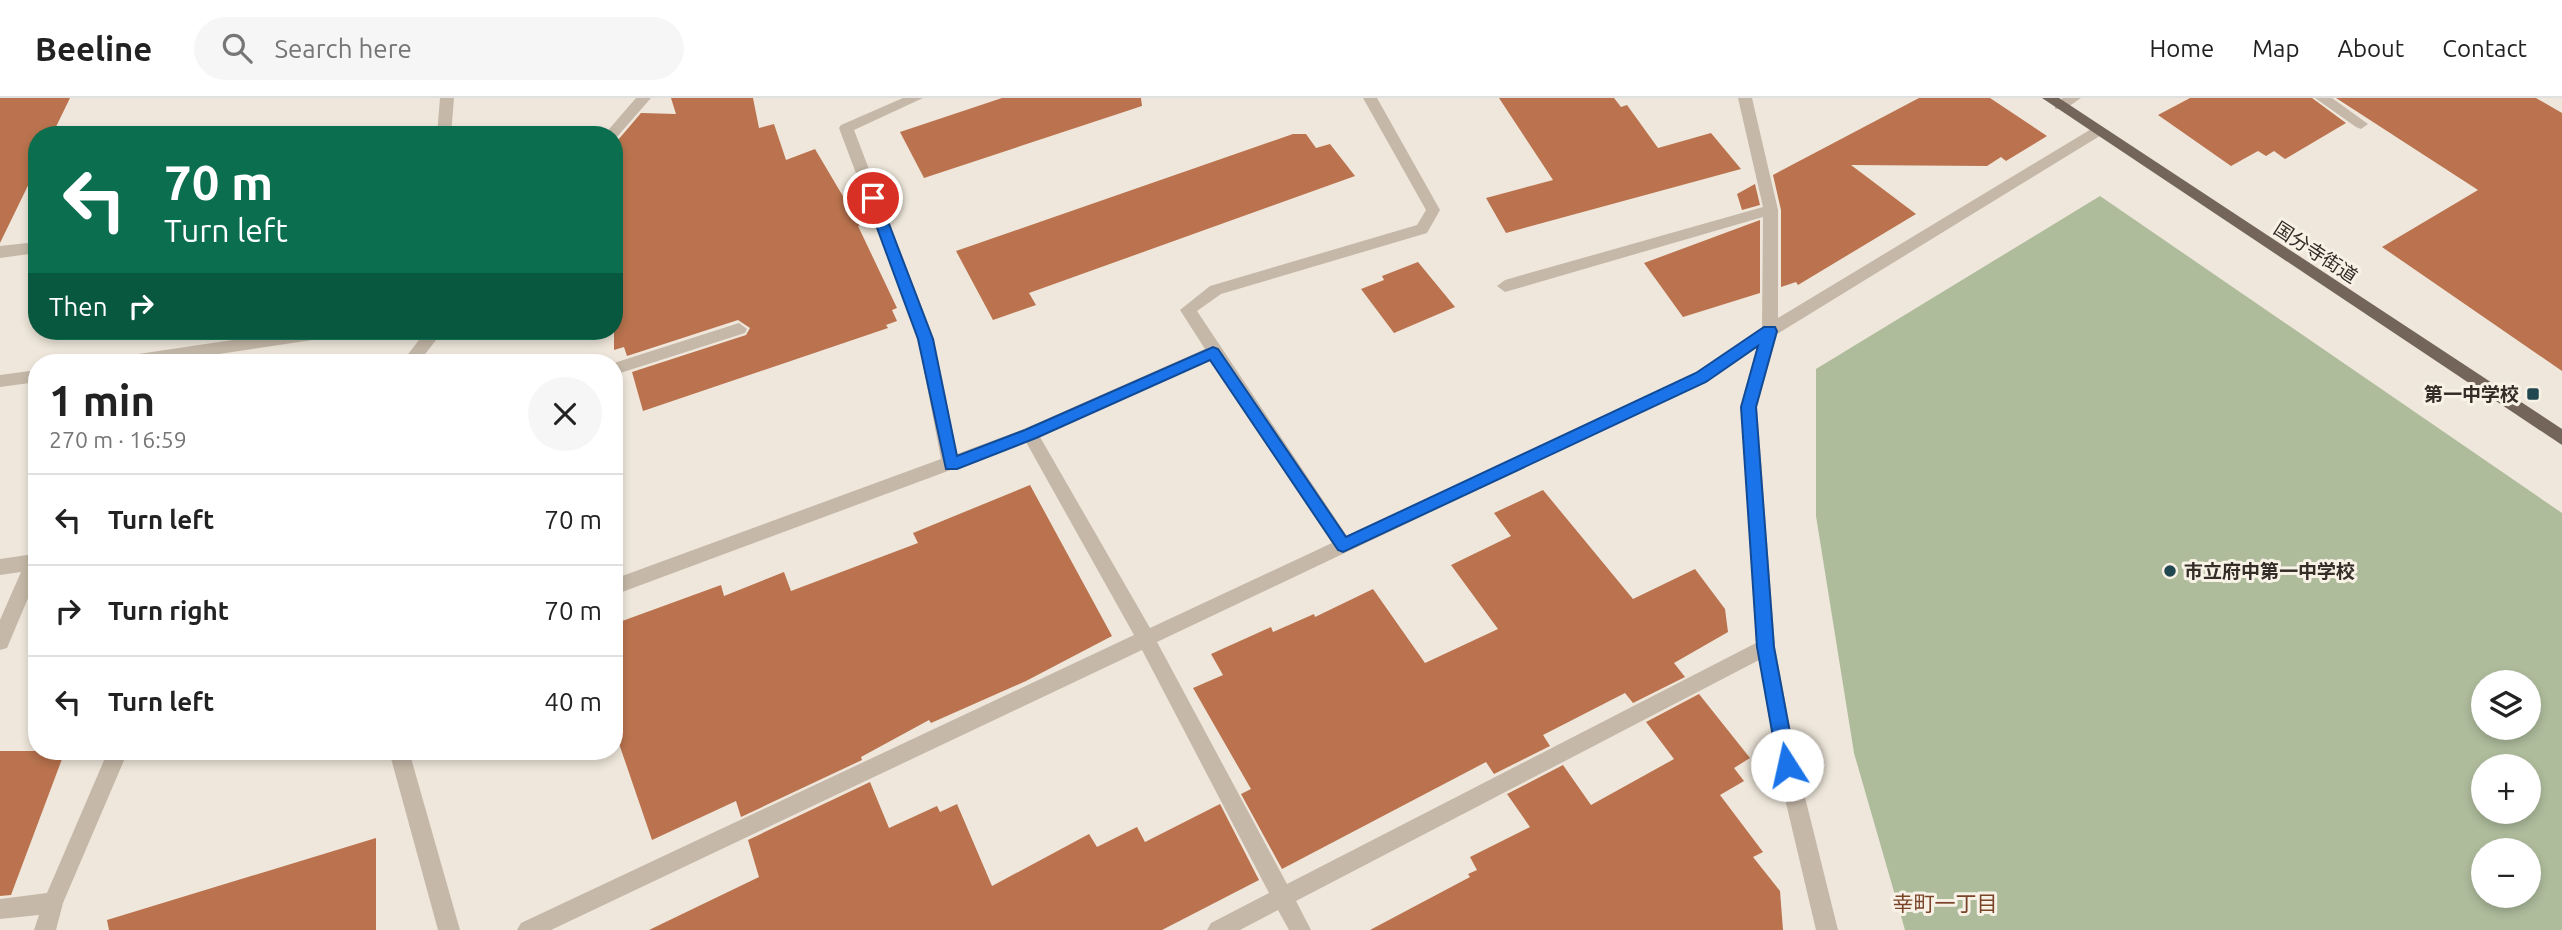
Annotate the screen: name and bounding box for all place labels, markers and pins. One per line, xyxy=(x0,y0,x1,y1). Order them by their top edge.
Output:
pin xyxy=(843,168,903,228)
place label: 第一中学校 xyxy=(2424,383,2519,405)
marker: 第一中学校 xyxy=(2525,386,2541,402)
place label: 市立府中第一中学校 xyxy=(2184,560,2355,582)
marker: 市立府中第一中学校 xyxy=(2162,563,2178,579)

